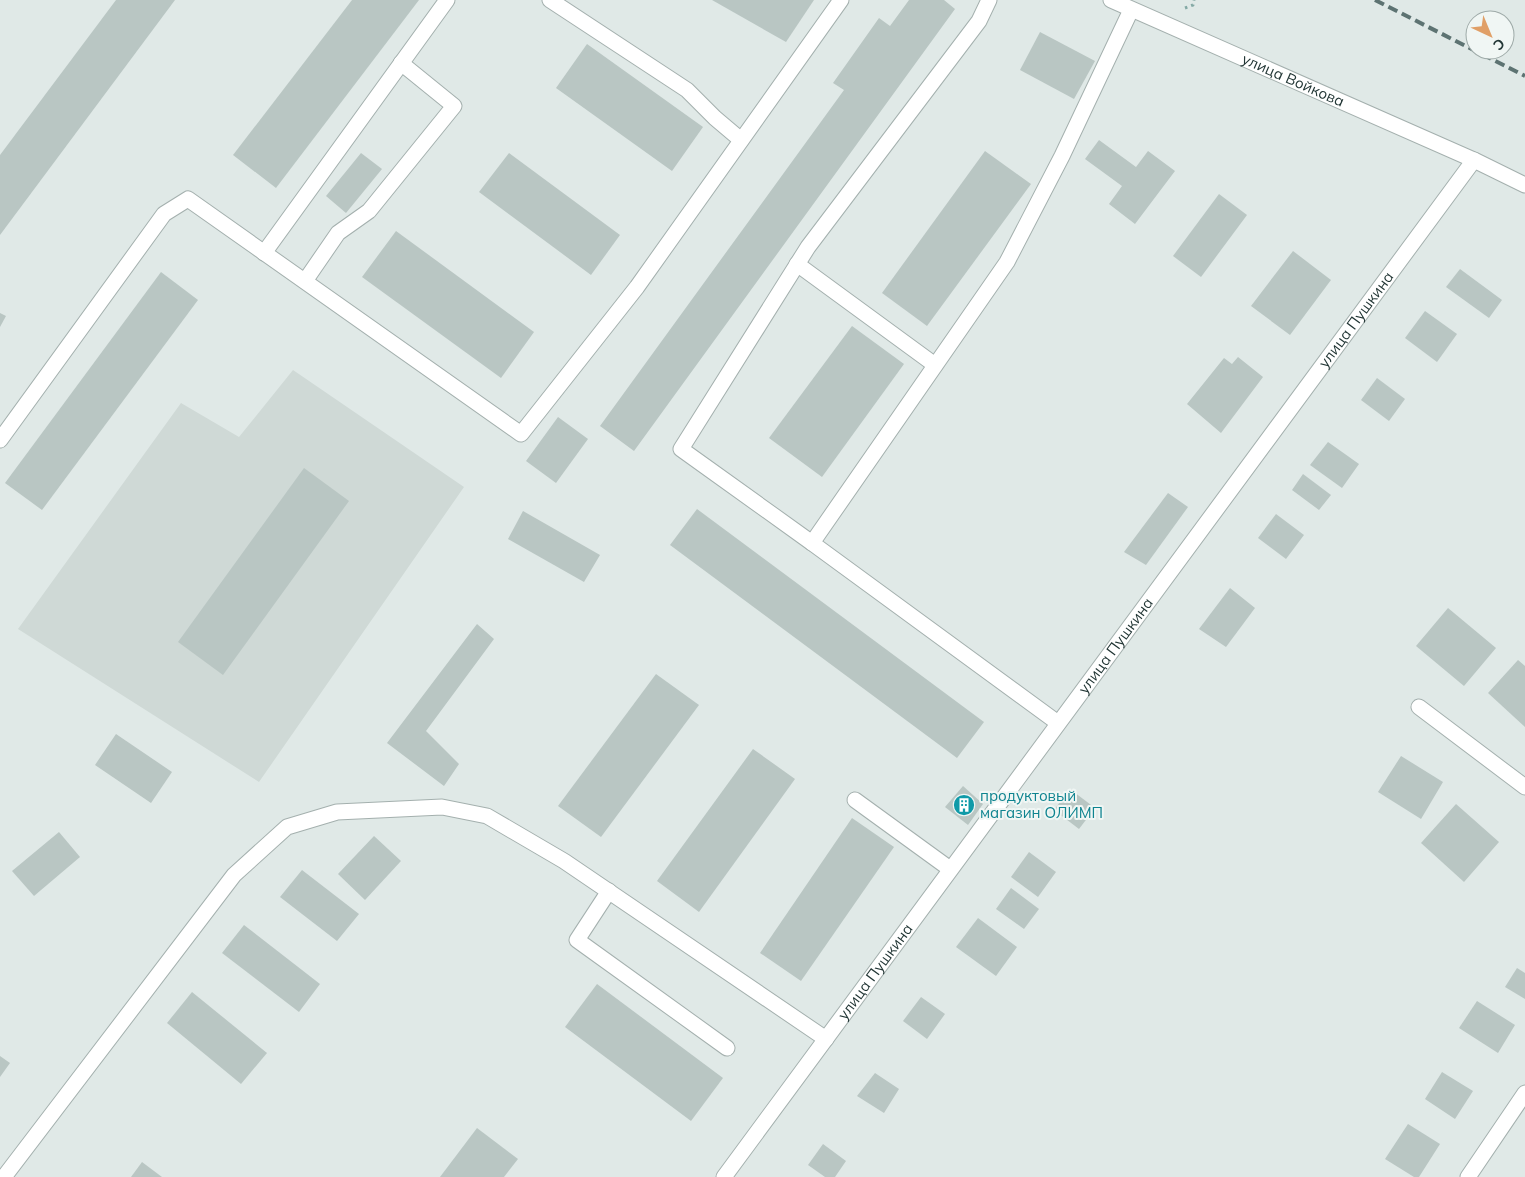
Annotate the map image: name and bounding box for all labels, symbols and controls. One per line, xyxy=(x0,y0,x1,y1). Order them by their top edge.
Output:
north arrow xyxy=(1465,10,1515,60)
text: С xyxy=(1489,35,1509,54)
street label: улица Войкова xyxy=(1239,49,1347,111)
street label: улица Пушкина xyxy=(1314,268,1397,371)
street label: улица Пушкина xyxy=(1074,594,1157,697)
place label: продуктовый магазин ОЛИМП xyxy=(980,786,1103,822)
building icon: продуктовый магазин ОЛИМП xyxy=(952,793,976,817)
street label: улица Пушкина xyxy=(833,920,917,1023)

